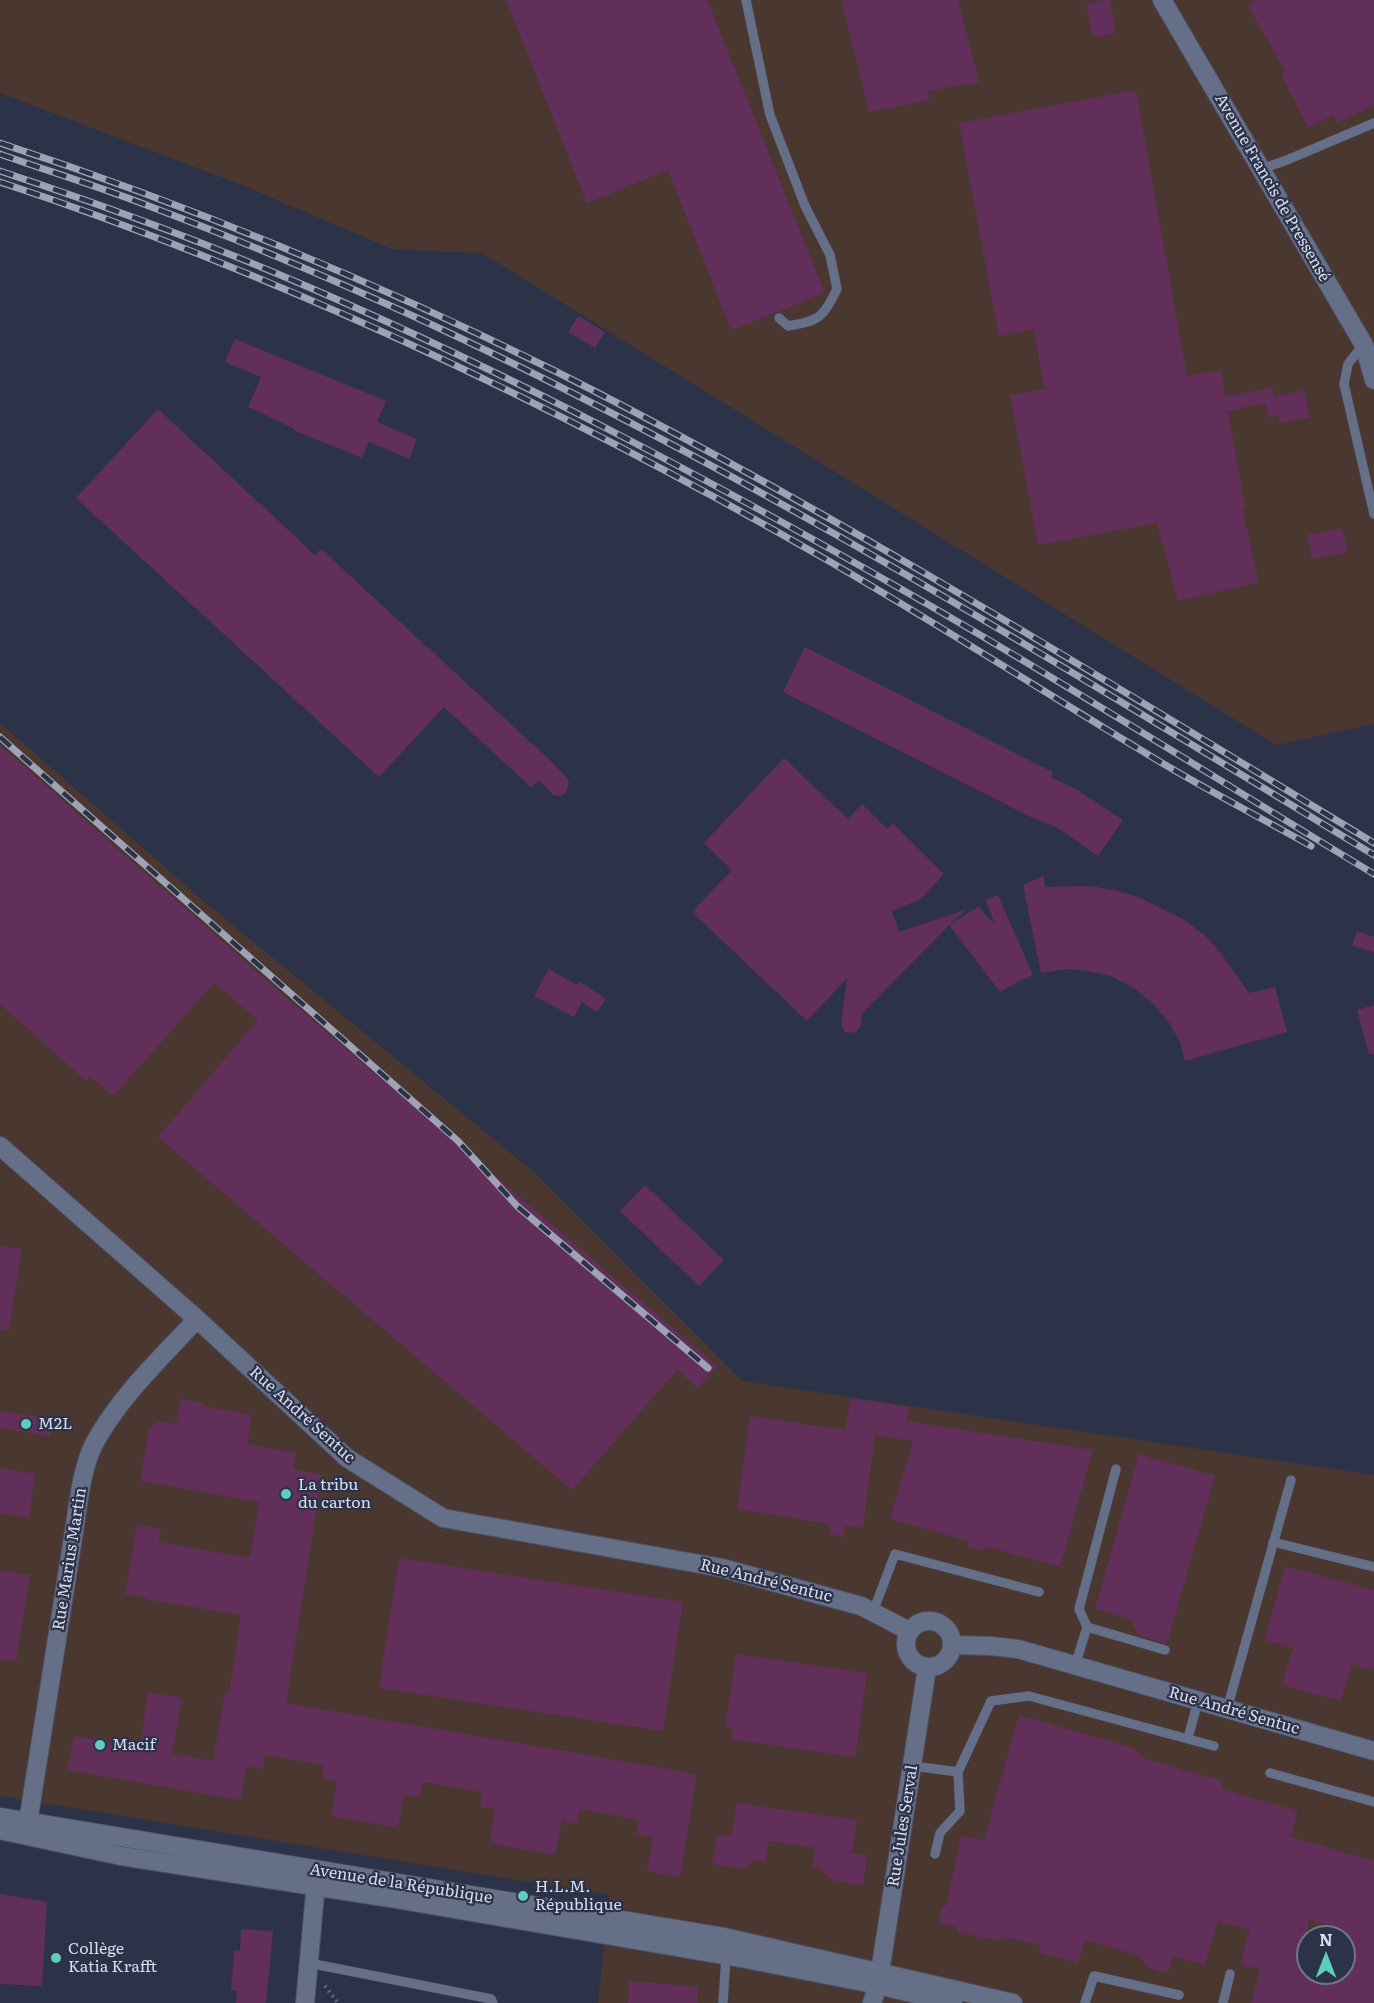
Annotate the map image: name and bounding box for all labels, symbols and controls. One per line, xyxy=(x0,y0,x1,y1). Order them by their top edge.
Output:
street label: Avenue Francis de Pressensé xyxy=(1210,91,1334,285)
street label: Rue André Sentuc xyxy=(245,1363,359,1467)
place label: M2L xyxy=(38,1414,72,1434)
marker: M2L xyxy=(19,1417,33,1431)
place label: La tribu du carton xyxy=(298,1475,371,1513)
street label: Rue Marius Martin xyxy=(49,1486,91,1632)
marker: La tribu du carton xyxy=(279,1487,293,1501)
street label: Rue André Sentuc xyxy=(698,1555,834,1607)
street label: Rue André Sentuc xyxy=(1166,1683,1302,1739)
place label: Macif xyxy=(112,1735,156,1755)
marker: Macif xyxy=(93,1738,107,1752)
street label: Rue Jules Serval xyxy=(884,1764,922,1888)
street label: Avenue de la République xyxy=(308,1860,494,1908)
place label: H.L.M. République xyxy=(535,1877,622,1915)
marker: H.L.M. République xyxy=(516,1889,530,1903)
north arrow xyxy=(1296,1925,1356,1985)
text: N xyxy=(1319,1927,1333,1951)
place label: Collège Katia Krafft xyxy=(68,1939,157,1977)
marker: Collège Katia Krafft xyxy=(49,1951,63,1965)

